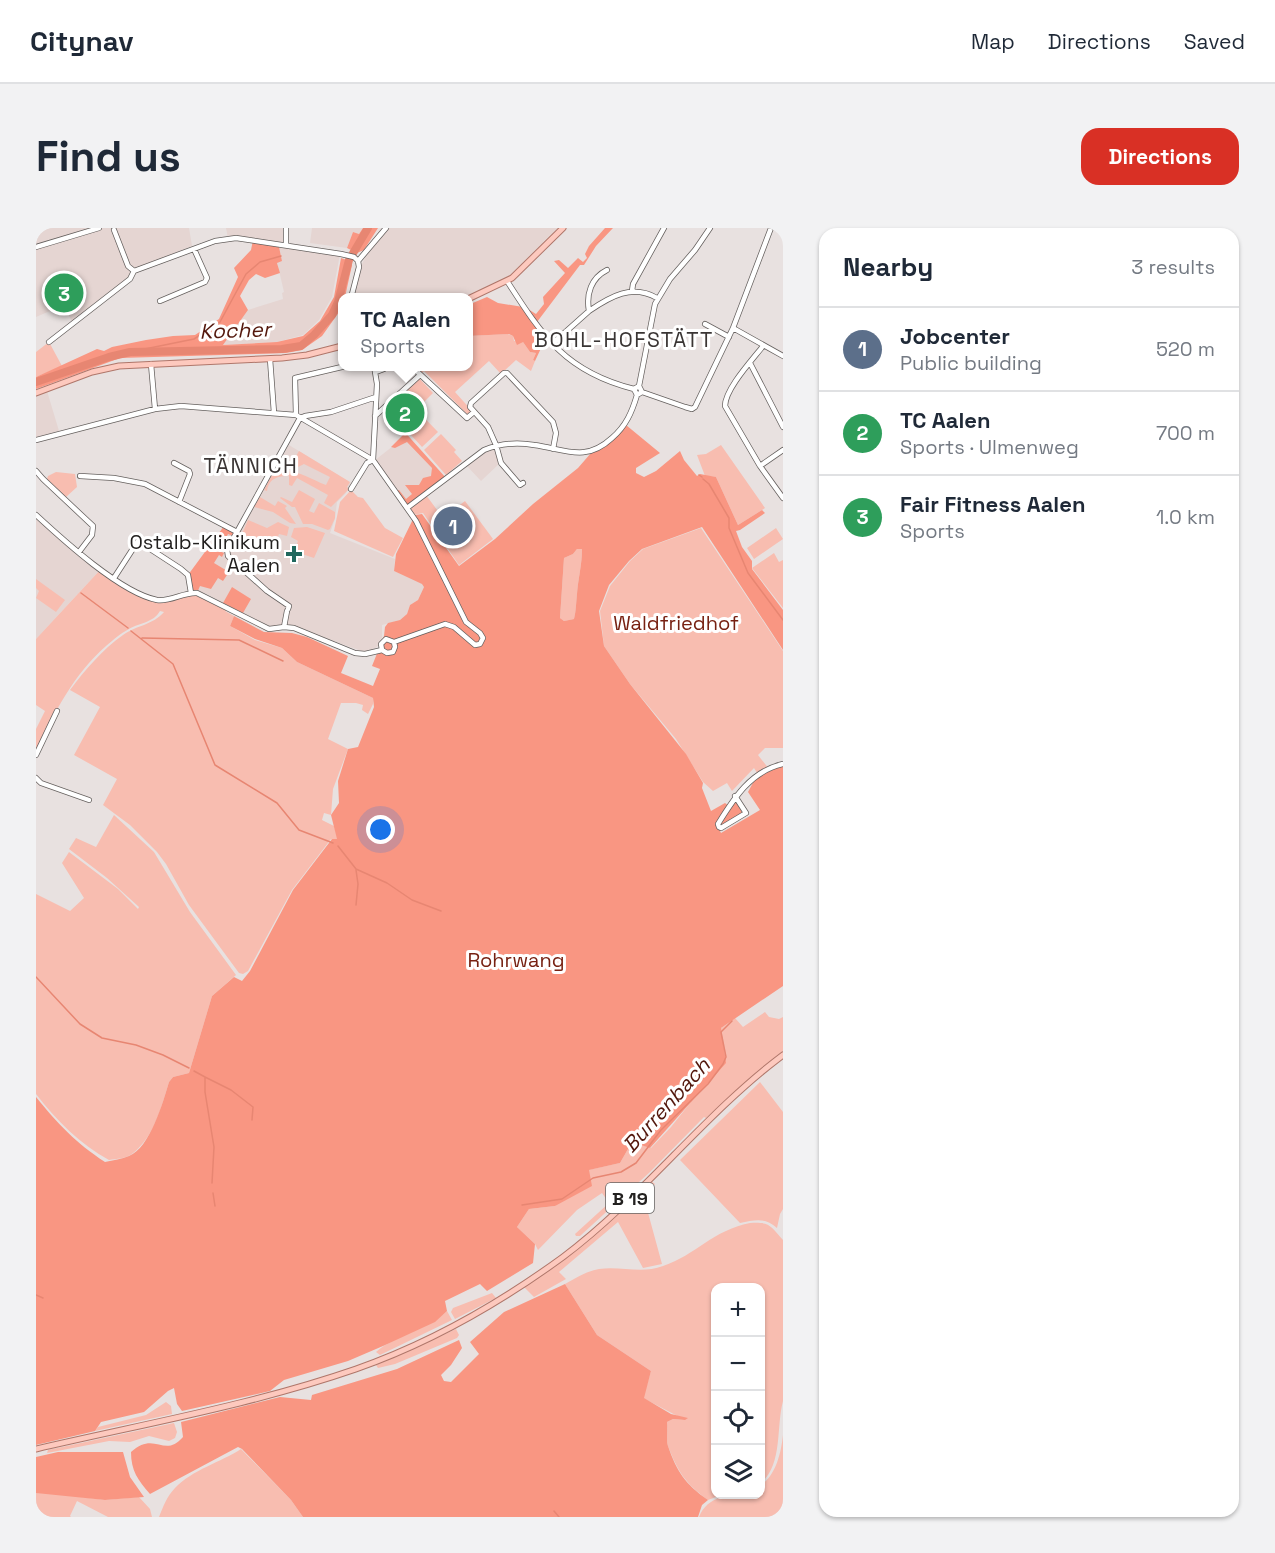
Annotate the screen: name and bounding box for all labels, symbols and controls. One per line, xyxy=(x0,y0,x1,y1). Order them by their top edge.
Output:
text: Citynav xyxy=(30,23,134,59)
text: Map xyxy=(971,28,1015,55)
text: Directions xyxy=(1048,28,1151,55)
text: Saved xyxy=(1184,28,1245,55)
button: Directions xyxy=(1081,128,1239,185)
text: Find us xyxy=(36,130,181,183)
text: Nearby xyxy=(843,250,933,284)
text: 3 results xyxy=(1131,254,1215,280)
pin: 3 xyxy=(45,270,84,316)
popup xyxy=(338,293,473,371)
text: TC Aalen xyxy=(360,305,451,333)
water label: Kocher xyxy=(199,315,273,345)
text: Jobcenter xyxy=(900,322,1010,350)
district label: BOHL-HOFSTÄTT xyxy=(534,326,714,353)
text: Sports xyxy=(360,333,425,359)
text: 1 xyxy=(858,336,867,362)
text: 520 m xyxy=(1156,336,1215,362)
text: Public building xyxy=(900,350,1042,376)
pin: 2 xyxy=(386,390,424,435)
text: TC Aalen xyxy=(900,406,991,434)
text: 2 xyxy=(857,420,868,446)
text: 700 m xyxy=(1156,420,1215,446)
text: Sports · Ulmenweg xyxy=(900,434,1079,460)
district label: TÄNNICH xyxy=(204,452,298,479)
text: Fair Fitness Aalen xyxy=(900,490,1085,518)
pin: 1 xyxy=(434,504,472,548)
text: 3 xyxy=(856,504,869,530)
text: 1.0 km xyxy=(1156,504,1215,530)
text: Sports xyxy=(900,518,965,544)
place label: Ostalb-Klinikum Aalen xyxy=(129,529,280,578)
marker: Ostalb-Klinikum Aalen xyxy=(285,545,303,563)
park label: Waldfriedhof xyxy=(613,610,739,636)
your location xyxy=(366,815,395,844)
park label: Rohrwang xyxy=(467,947,565,973)
water label: Burrenbach xyxy=(616,1051,716,1158)
road number: B 19 xyxy=(606,1183,654,1213)
map controls xyxy=(711,1283,765,1499)
button: + xyxy=(711,1283,765,1337)
button: − xyxy=(711,1337,765,1391)
button: locate xyxy=(711,1391,765,1445)
button: layers xyxy=(711,1445,765,1499)

